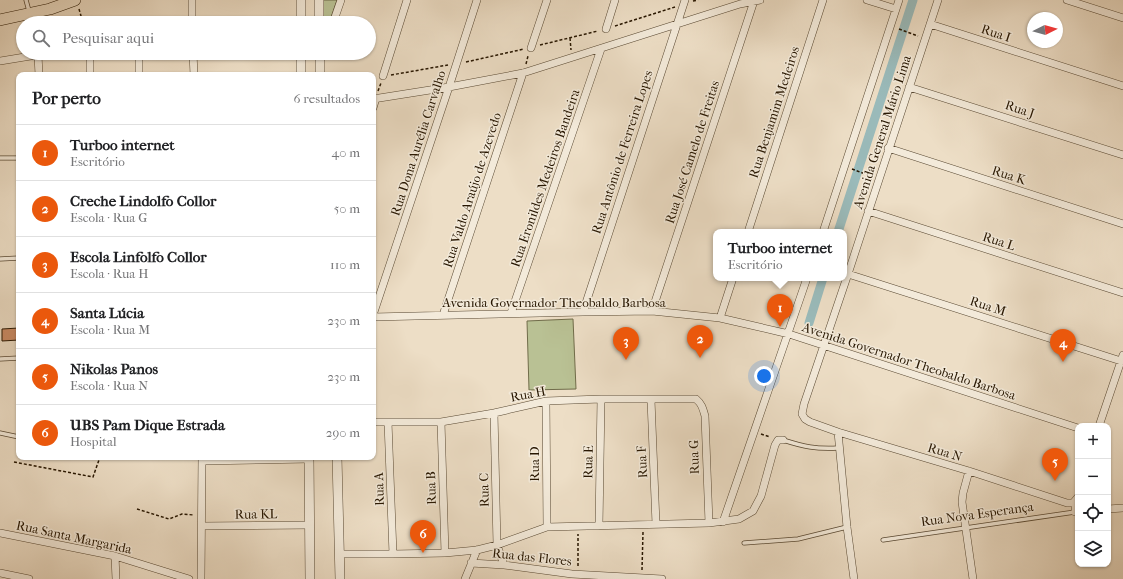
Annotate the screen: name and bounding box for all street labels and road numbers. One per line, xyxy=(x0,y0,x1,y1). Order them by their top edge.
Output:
street label: Rua I xyxy=(979,21,1013,45)
street label: Rua Benjamim Medeiros xyxy=(746,44,802,180)
street label: Avenida General Mário Lima xyxy=(850,52,914,212)
street label: Rua Dona Aurélia Carvalho xyxy=(387,68,449,218)
street label: Rua Antônio de Ferreira Lopes xyxy=(588,68,656,236)
street label: Rua José Camelo de Freitas xyxy=(662,78,722,226)
street label: Rua Eronildes Medeiros Bandeira xyxy=(507,86,583,269)
street label: Rua J xyxy=(1003,97,1037,121)
street label: Rua Valdo Araújo de Azevedo xyxy=(440,110,504,269)
street label: Rua K xyxy=(990,162,1028,188)
street label: Rua L xyxy=(981,229,1017,253)
street label: Rua M xyxy=(968,293,1008,319)
street label: Avenida Governador Theobaldo Barbosa xyxy=(441,295,667,310)
street label: Avenida Governador Theobaldo Barbosa xyxy=(799,319,1019,403)
street label: Rua H xyxy=(509,383,547,405)
street label: Rua G xyxy=(686,439,702,475)
street label: Rua N xyxy=(926,440,964,464)
street label: Rua E xyxy=(580,445,596,479)
street label: Rua F xyxy=(634,445,650,479)
street label: Rua D xyxy=(527,446,542,482)
street label: Rua A xyxy=(371,471,387,506)
street label: Rua B xyxy=(423,471,439,505)
street label: Rua C xyxy=(476,473,492,507)
street label: Rua Nova Esperança xyxy=(920,499,1035,530)
street label: Rua KL xyxy=(235,506,278,522)
street label: Rua Santa Margarida xyxy=(15,517,134,557)
street label: Rua das Flores xyxy=(492,545,573,569)

